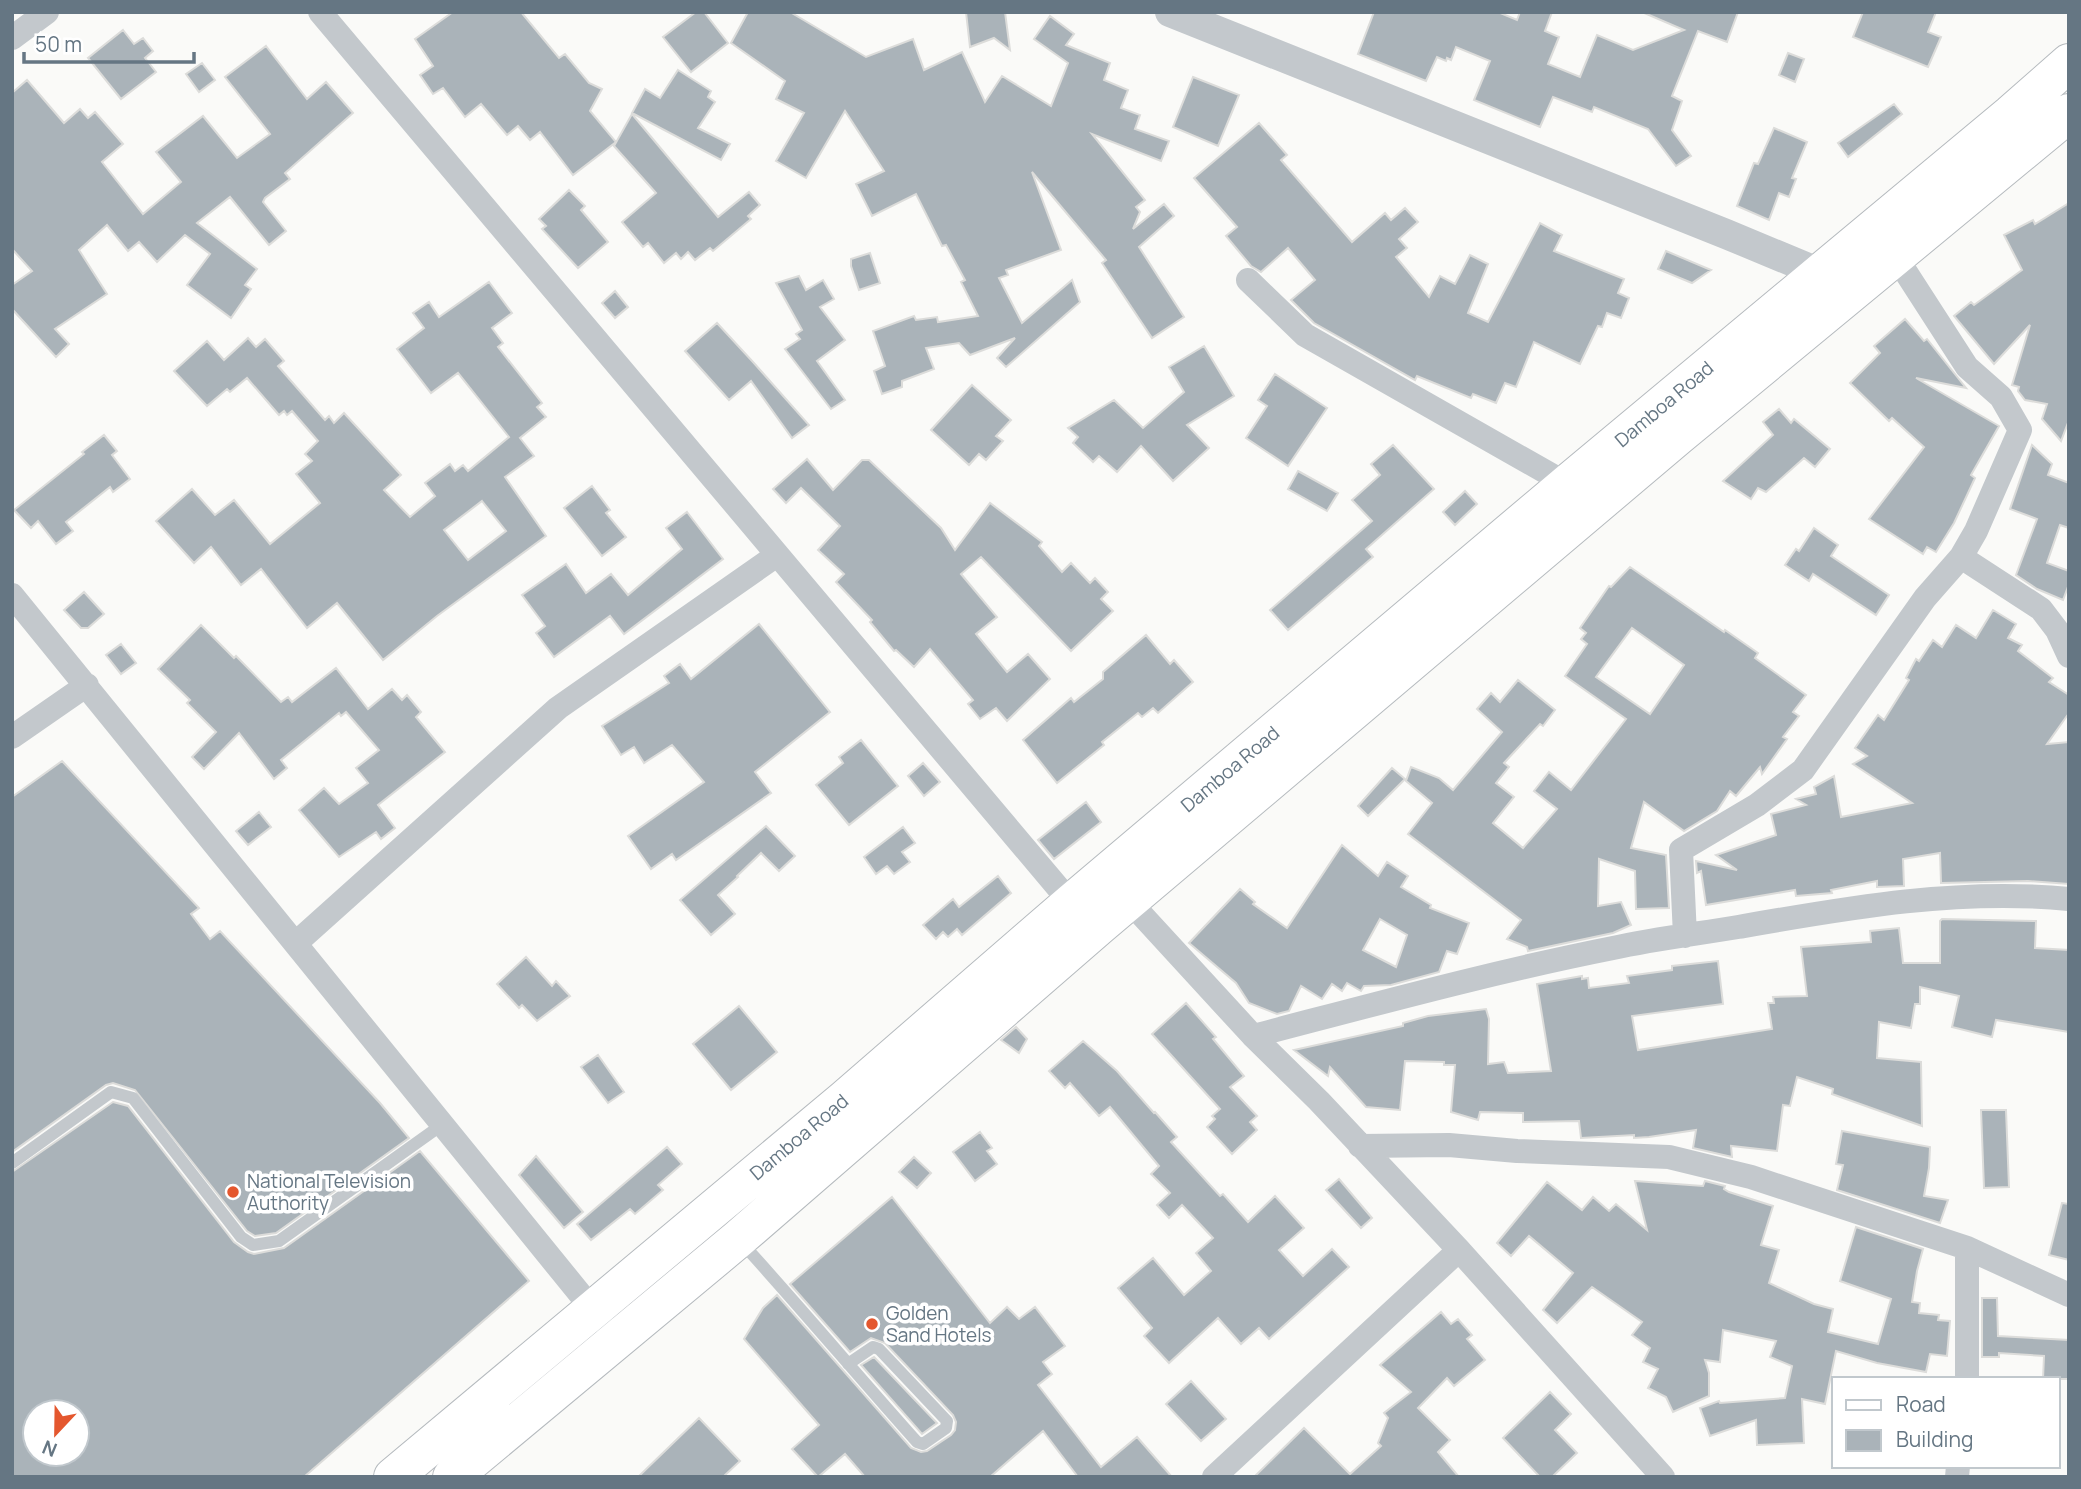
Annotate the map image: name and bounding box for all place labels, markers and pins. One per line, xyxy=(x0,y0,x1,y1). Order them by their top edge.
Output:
place label: National Television Authority xyxy=(247,1168,411,1216)
marker: National Television Authority xyxy=(225,1184,241,1200)
place label: Golden Sand Hotels xyxy=(886,1300,992,1348)
marker: Golden Sand Hotels xyxy=(864,1316,880,1332)

